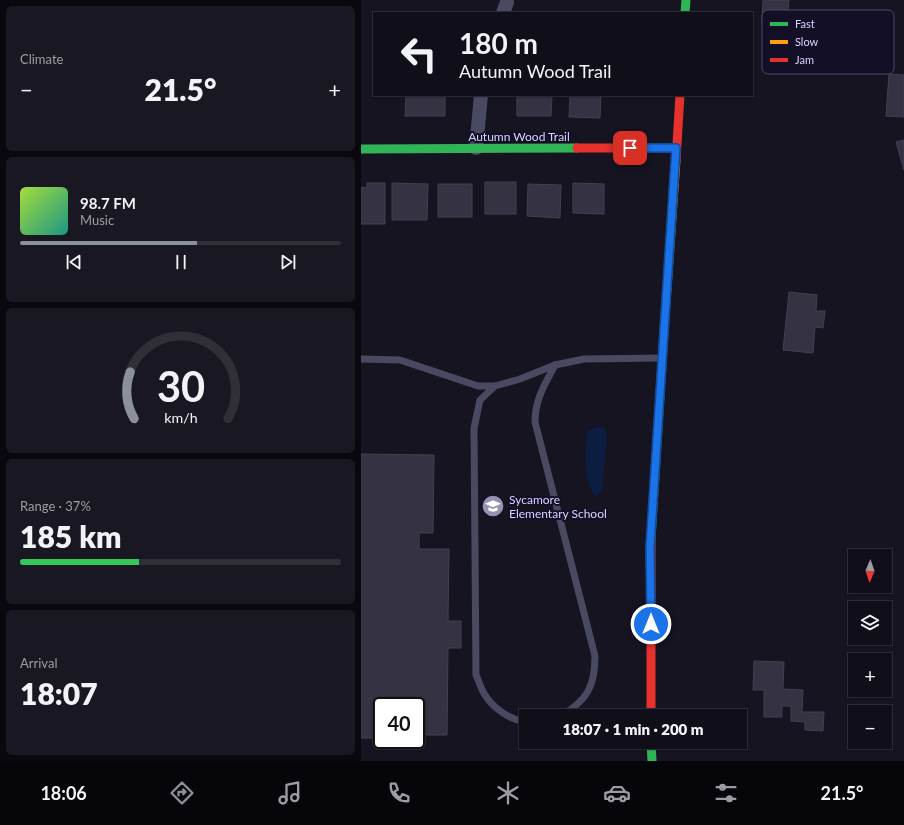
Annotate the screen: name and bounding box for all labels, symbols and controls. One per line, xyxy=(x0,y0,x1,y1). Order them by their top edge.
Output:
legend xyxy=(762,10,894,74)
text: Fast xyxy=(795,17,815,30)
text: 180 m xyxy=(459,26,538,60)
icon: left xyxy=(393,28,445,80)
text: Slow xyxy=(795,35,819,48)
text: Climate xyxy=(20,51,63,67)
text: Jam xyxy=(795,53,814,66)
text: Autumn Wood Trail xyxy=(459,60,611,82)
text: 21.5° xyxy=(145,71,216,107)
text: − xyxy=(20,76,33,103)
text: + xyxy=(328,76,341,103)
street label: Autumn Wood Trail xyxy=(468,129,570,144)
pin xyxy=(613,131,647,165)
icon: arrive xyxy=(619,137,641,159)
text: 98.7 FM xyxy=(80,194,136,212)
text: Music xyxy=(80,212,114,228)
icon: previous xyxy=(63,251,85,273)
icon: pause xyxy=(170,251,192,273)
icon: next xyxy=(277,251,299,273)
text: 30 xyxy=(156,360,205,410)
text: km/h xyxy=(164,408,197,425)
place label: Sycamore Elementary School xyxy=(509,492,607,521)
school or university icon: Sycamore Elementary School xyxy=(480,493,506,519)
text: Range · 37% xyxy=(20,498,91,514)
text: 185 km xyxy=(20,518,121,554)
north arrow xyxy=(848,549,892,593)
map controls xyxy=(848,549,892,749)
button: layers xyxy=(848,601,892,645)
position arrow xyxy=(630,603,672,645)
button: + xyxy=(848,653,892,697)
text: Arrival xyxy=(20,655,57,671)
text: 18:07 xyxy=(20,675,98,711)
speed limit sign: 40 xyxy=(373,697,425,749)
button: − xyxy=(848,705,892,749)
text: 18:07 · 1 min · 200 m xyxy=(562,720,704,738)
icon: directions xyxy=(168,779,196,807)
icon: music xyxy=(276,779,304,807)
icon: phone xyxy=(385,779,413,807)
icon: climate xyxy=(494,779,522,807)
icon: car xyxy=(603,779,631,807)
icon: filters xyxy=(712,779,740,807)
text: 18:06 xyxy=(40,782,87,804)
text: 21.5° xyxy=(821,782,864,804)

